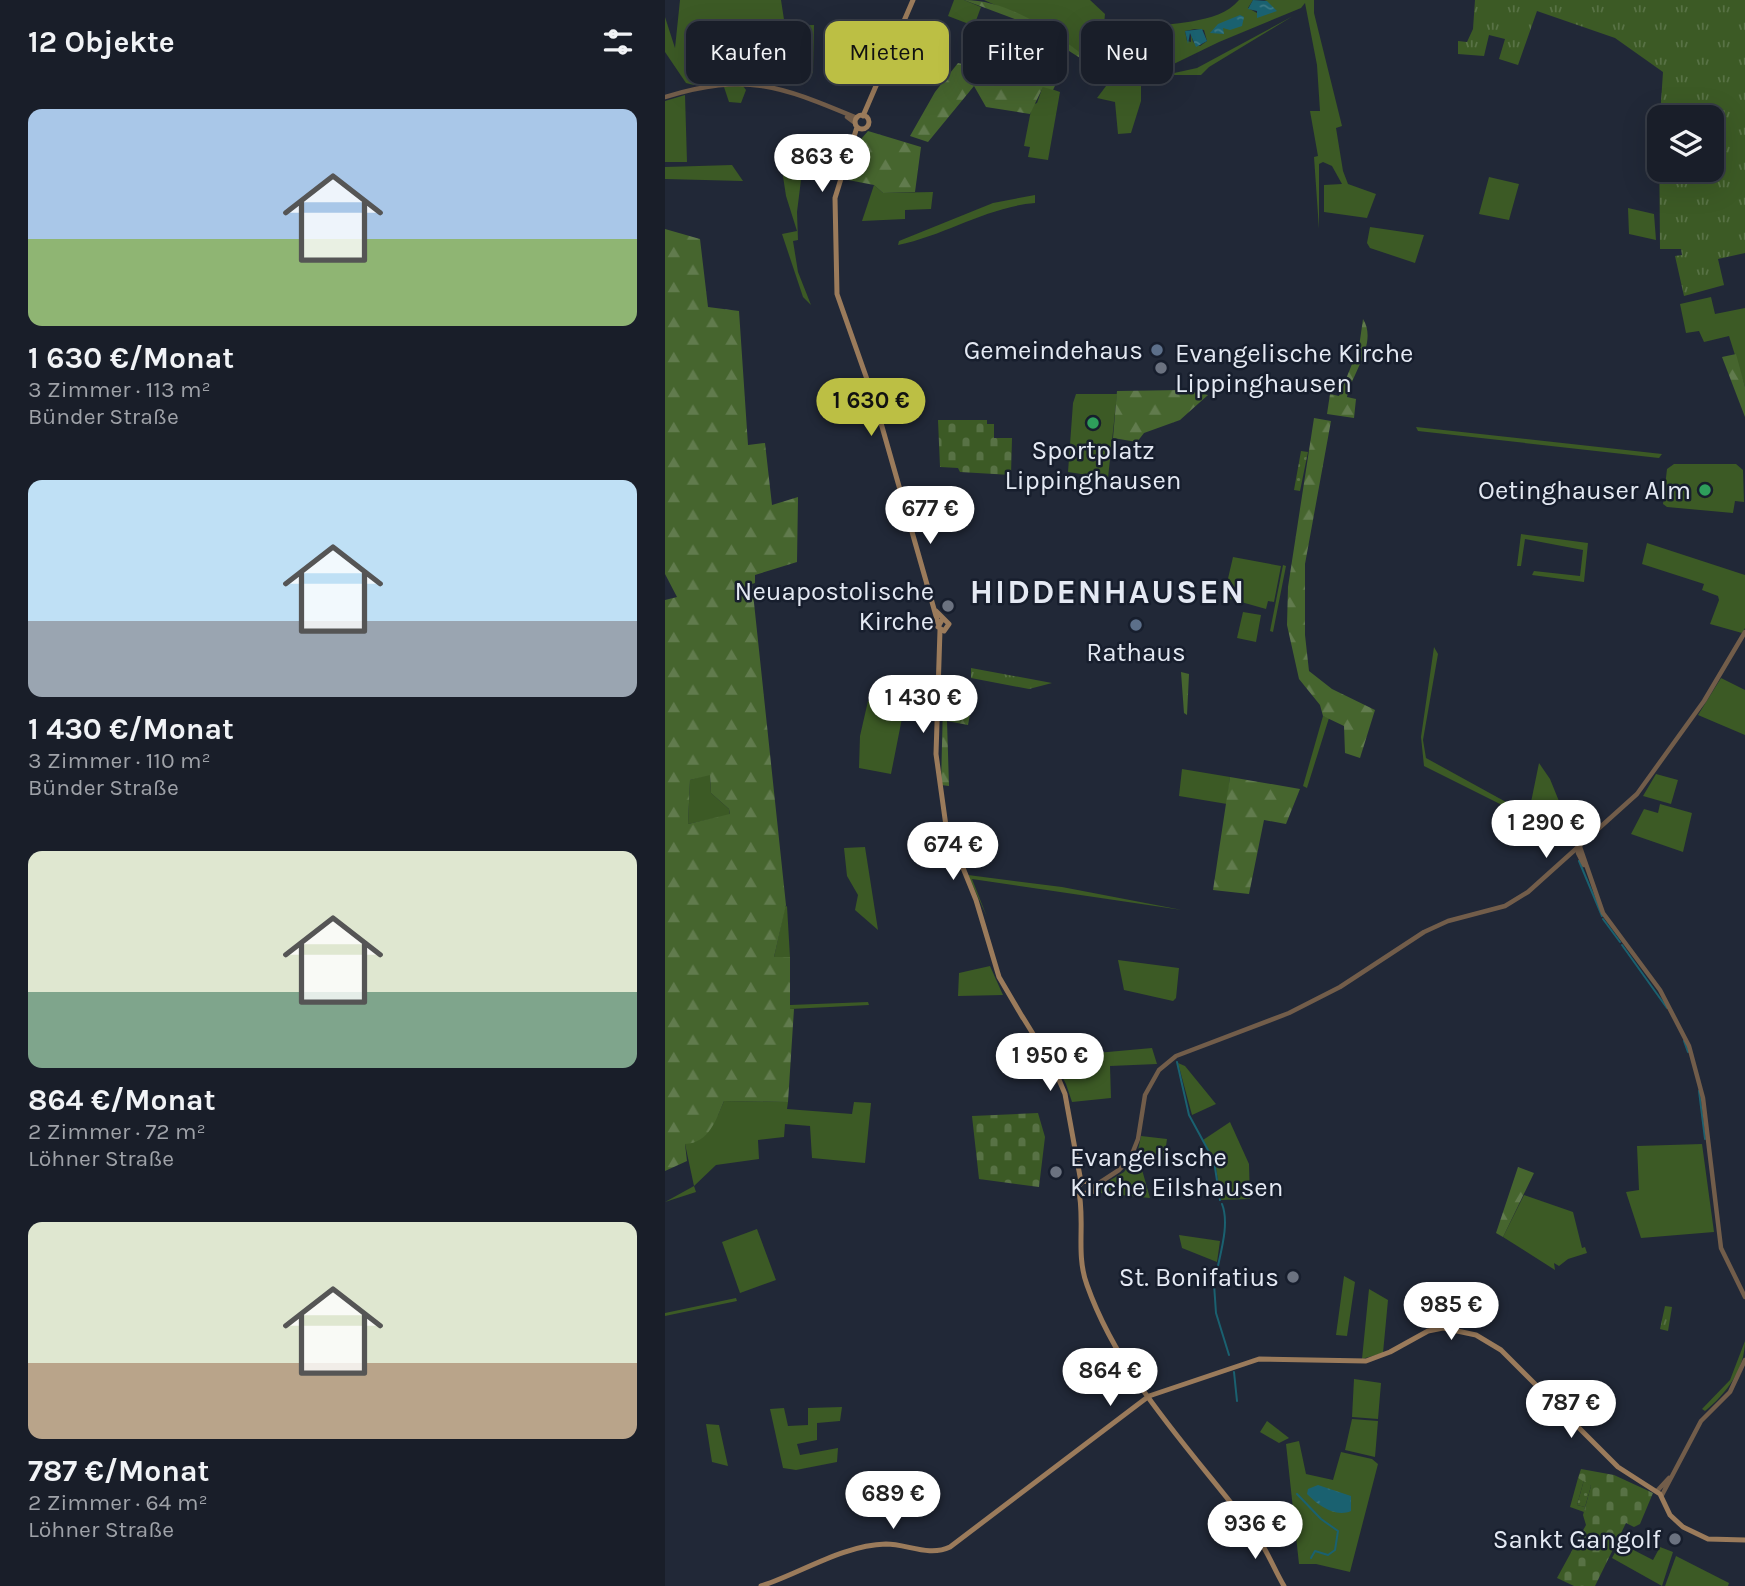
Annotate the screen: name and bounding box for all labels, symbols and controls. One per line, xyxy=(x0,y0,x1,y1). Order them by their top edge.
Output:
chip: Kaufen xyxy=(686,21,811,84)
chip: Mieten xyxy=(825,21,949,84)
chip: Filter xyxy=(963,21,1067,84)
chip: Neu xyxy=(1081,21,1173,84)
icon: filters xyxy=(599,23,637,61)
text: 12 Objekte xyxy=(28,24,175,60)
map controls xyxy=(1647,105,1724,182)
button: layers xyxy=(1647,105,1724,182)
pin: 863 € xyxy=(773,134,871,194)
text: 863 € xyxy=(790,143,854,170)
icon: home xyxy=(270,155,396,281)
place label: Gemeindehaus xyxy=(964,335,1143,366)
place label: Evangelische Kirche Lippinghausen xyxy=(1175,338,1413,399)
text: 1 630 €/Monat xyxy=(28,340,234,376)
marker: Gemeindehaus xyxy=(1149,342,1165,358)
marker: Evangelische Kirche Lippinghausen xyxy=(1153,360,1169,376)
text: 3 Zimmer · 113 m² xyxy=(28,376,211,403)
pin: 1 630 € xyxy=(806,378,936,438)
text: 1 630 € xyxy=(832,387,910,414)
text: Bünder Straße xyxy=(28,403,179,430)
marker: Sportplatz Lippinghausen xyxy=(1085,415,1101,431)
place label: Sportplatz Lippinghausen xyxy=(1005,435,1181,496)
place label: Oetinghauser Alm xyxy=(1478,475,1691,506)
marker: Oetinghauser Alm xyxy=(1697,482,1713,498)
pin: 677 € xyxy=(881,486,979,546)
text: 677 € xyxy=(901,495,959,522)
icon: home xyxy=(270,526,396,652)
district label: HIDDENHAUSEN xyxy=(970,573,1246,611)
place label: Neuapostolische Kirche xyxy=(735,576,934,637)
marker: Neuapostolische Kirche xyxy=(940,598,956,614)
marker: Rathaus xyxy=(1128,617,1144,633)
place label: Rathaus xyxy=(1086,637,1186,668)
pin: 1 430 € xyxy=(858,676,988,735)
text: 1 430 € xyxy=(885,684,961,711)
text: 1 430 €/Monat xyxy=(28,711,234,747)
text: 3 Zimmer · 110 m² xyxy=(28,747,211,774)
text: Bünder Straße xyxy=(28,774,179,801)
pin: 1 290 € xyxy=(1481,800,1611,860)
text: 1 290 € xyxy=(1508,809,1584,836)
pin: 674 € xyxy=(904,822,1002,882)
text: 674 € xyxy=(923,831,983,858)
icon: home xyxy=(270,897,396,1023)
pin: 1 950 € xyxy=(985,1034,1115,1093)
text: 1 950 € xyxy=(1012,1042,1088,1069)
text: 864 €/Monat xyxy=(28,1082,216,1118)
text: 2 Zimmer · 72 m² xyxy=(28,1118,206,1145)
place label: Evangelische Kirche Eilshausen xyxy=(1070,1142,1283,1203)
text: Löhner Straße xyxy=(28,1145,174,1172)
marker: Evangelische Kirche Eilshausen xyxy=(1048,1164,1064,1180)
place label: St. Bonifatius xyxy=(1119,1262,1279,1293)
icon: home xyxy=(270,1268,396,1394)
marker: St. Bonifatius xyxy=(1285,1269,1301,1285)
pin: 985 € xyxy=(1402,1282,1500,1342)
text: 985 € xyxy=(1420,1291,1482,1318)
pin: 864 € xyxy=(1061,1348,1159,1408)
text: 864 € xyxy=(1079,1357,1141,1384)
pin: 787 € xyxy=(1522,1380,1620,1440)
text: 787 € xyxy=(1542,1389,1600,1416)
text: 787 €/Monat xyxy=(28,1453,209,1489)
pin: 689 € xyxy=(844,1472,942,1531)
text: 689 € xyxy=(861,1480,925,1507)
text: 2 Zimmer · 64 m² xyxy=(28,1489,208,1516)
pin: 936 € xyxy=(1206,1502,1304,1561)
text: 936 € xyxy=(1224,1510,1286,1537)
text: Löhner Straße xyxy=(28,1516,174,1543)
place label: Sankt Gangolf xyxy=(1493,1524,1662,1555)
marker: Sankt Gangolf xyxy=(1667,1531,1683,1547)

